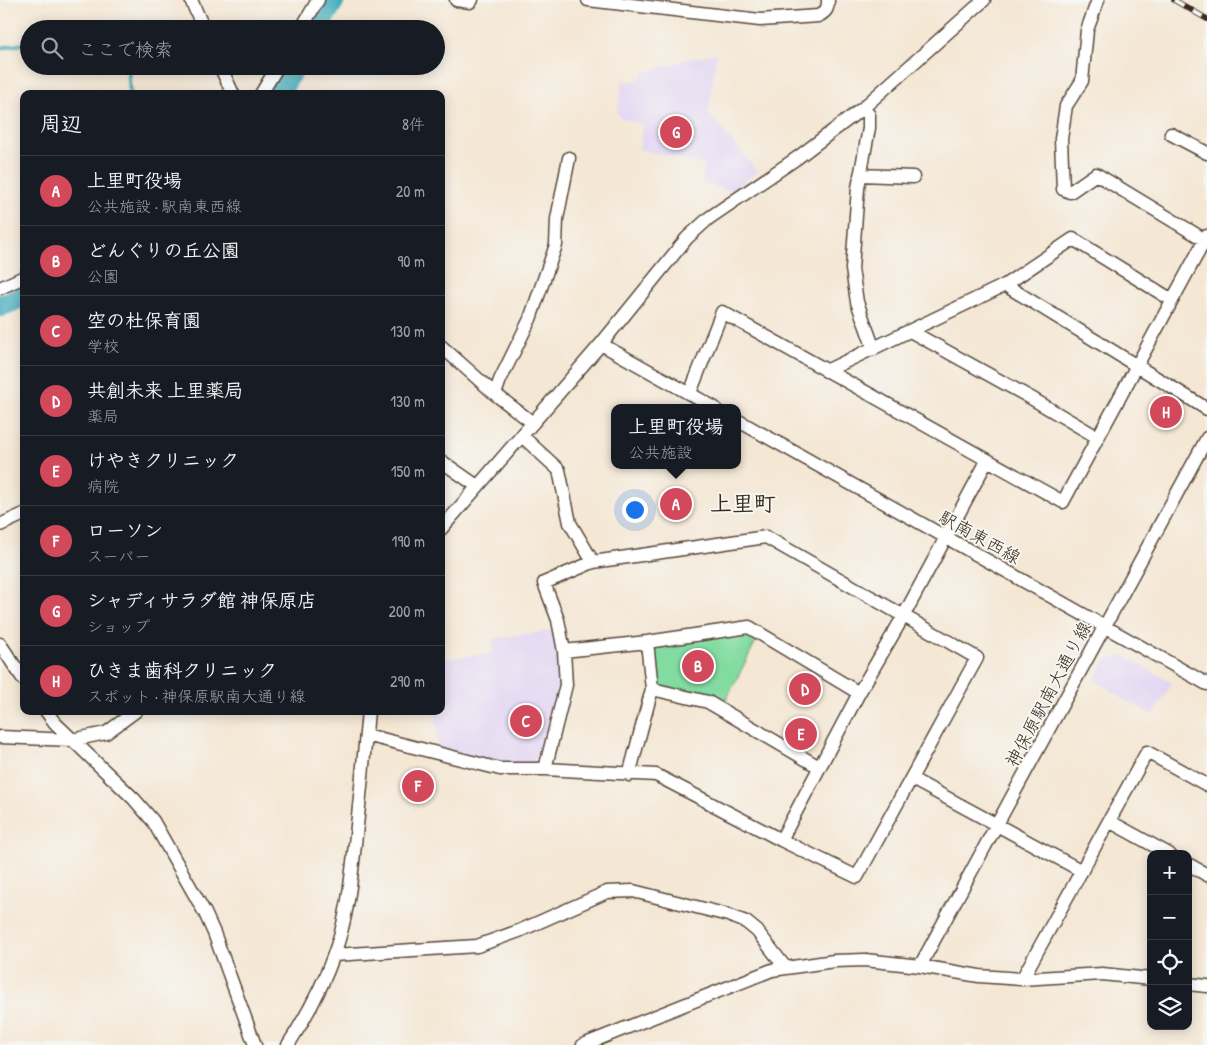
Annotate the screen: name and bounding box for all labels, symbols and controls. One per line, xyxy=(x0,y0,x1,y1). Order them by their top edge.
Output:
search box xyxy=(20,20,445,75)
icon: search xyxy=(38,34,66,62)
text: ここで検索 xyxy=(78,36,173,62)
text: 周辺 xyxy=(40,109,82,138)
text: 8件 xyxy=(402,113,425,135)
pin: G xyxy=(660,113,692,151)
text: 上里町役場 xyxy=(87,167,182,193)
text: A xyxy=(52,180,60,202)
text: 20 m xyxy=(396,180,425,202)
text: 公共施設 · 駅南東西線 xyxy=(87,195,242,217)
text: どんぐりの丘公園 xyxy=(87,237,240,263)
text: B xyxy=(52,250,60,272)
text: 90 m xyxy=(397,250,425,272)
text: 公園 xyxy=(87,265,119,287)
text: 空の杜保育園 xyxy=(87,307,201,333)
text: C xyxy=(52,320,60,342)
text: 130 m xyxy=(390,320,425,342)
text: 学校 xyxy=(87,335,119,357)
text: 共創未来 上里薬局 xyxy=(87,377,243,403)
text: D xyxy=(52,390,60,412)
text: 130 m xyxy=(390,390,425,412)
pin: H xyxy=(1150,393,1182,431)
popup xyxy=(611,404,741,469)
text: 薬局 xyxy=(87,405,119,427)
text: 上里町役場 xyxy=(628,413,724,439)
text: 公共施設 xyxy=(628,441,693,463)
text: けやきクリニック xyxy=(87,447,239,473)
text: E xyxy=(52,460,60,482)
text: 150 m xyxy=(391,460,425,482)
text: 病院 xyxy=(87,475,119,497)
pin: A xyxy=(660,485,692,523)
district label: 上里町 xyxy=(710,488,776,518)
your location xyxy=(622,497,648,523)
street label: 駅南東西線 xyxy=(935,504,1025,570)
text: ローソン xyxy=(87,517,163,543)
text: F xyxy=(53,530,59,552)
text: 190 m xyxy=(392,530,425,552)
text: スーパー xyxy=(87,545,150,567)
text: シャディサラダ館 神保原店 xyxy=(87,587,316,613)
text: G xyxy=(52,600,60,622)
text: 200 m xyxy=(389,600,425,622)
text: ショップ xyxy=(87,615,150,637)
street label: 神保原駅南大通り線 xyxy=(999,617,1097,771)
pin: B xyxy=(682,647,714,685)
text: ひきま歯科クリニック xyxy=(87,657,277,683)
text: H xyxy=(52,670,60,692)
text: 290 m xyxy=(390,670,425,692)
pin: D xyxy=(789,670,821,708)
text: スポット · 神保原駅南大通り線 xyxy=(87,685,306,707)
pin: C xyxy=(510,702,542,740)
pin: E xyxy=(785,715,817,753)
pin: F xyxy=(402,767,434,805)
map controls xyxy=(1147,850,1192,1030)
button: + xyxy=(1147,850,1192,895)
button: − xyxy=(1147,895,1192,940)
button: locate xyxy=(1147,940,1192,985)
button: layers xyxy=(1147,985,1192,1030)

